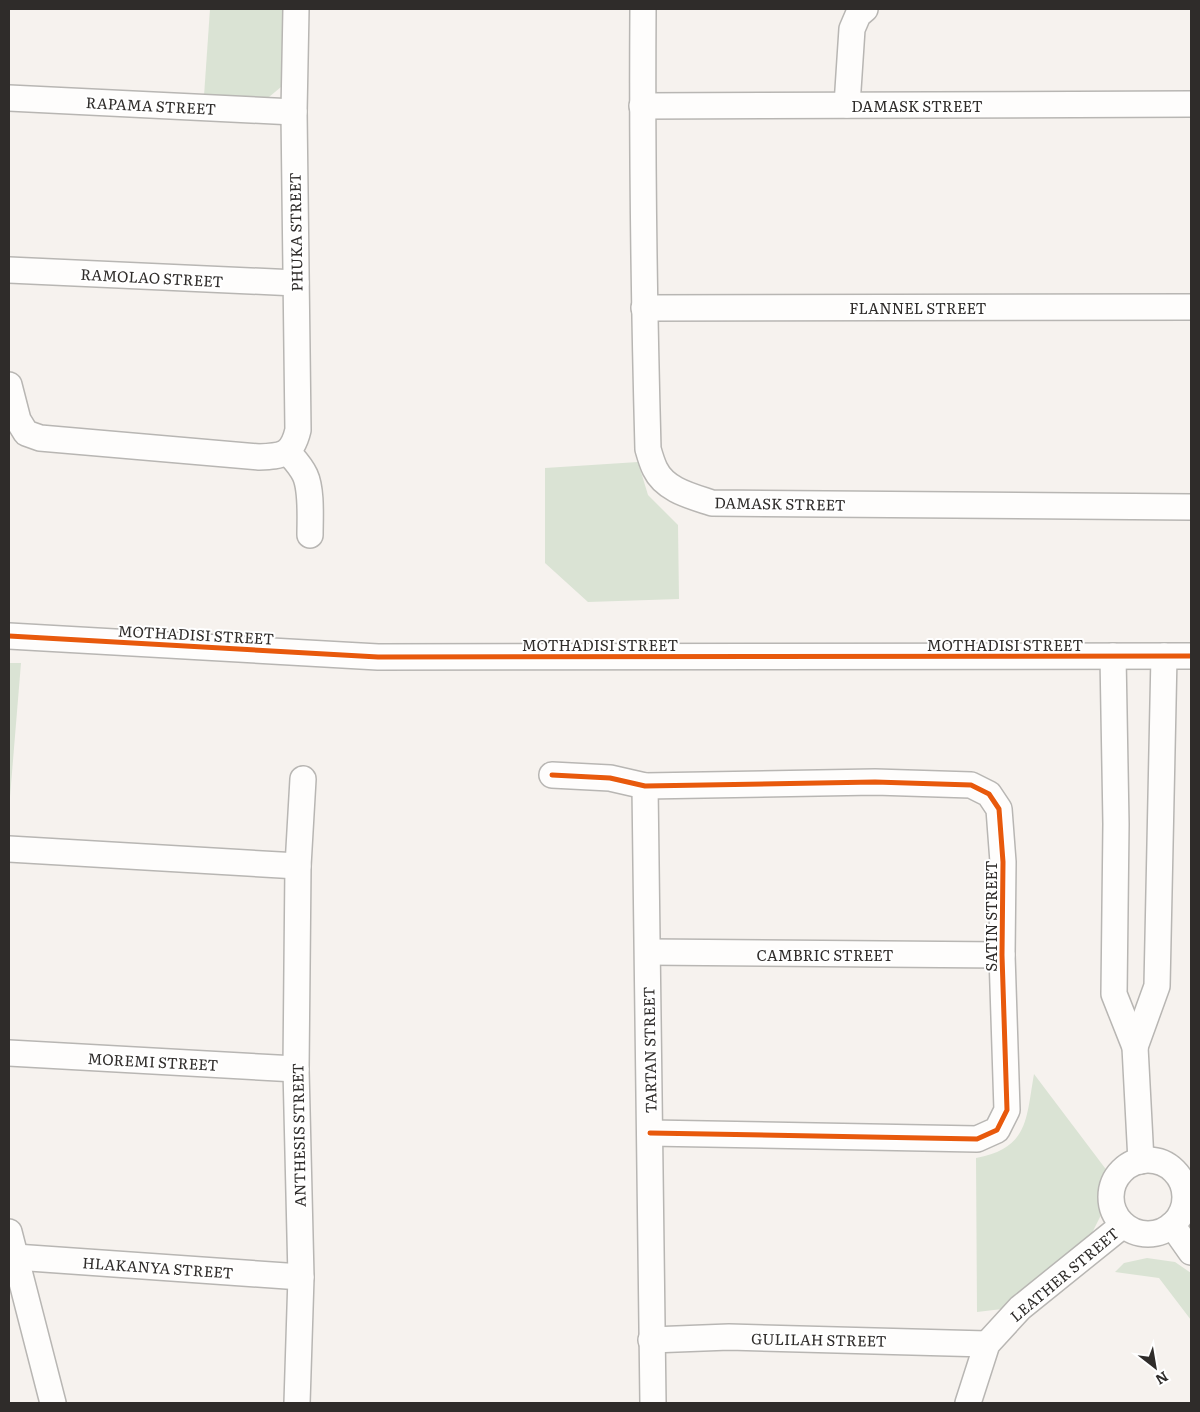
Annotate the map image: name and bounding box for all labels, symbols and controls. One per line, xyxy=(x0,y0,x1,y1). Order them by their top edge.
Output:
street label: RAPAMA STREET xyxy=(85,90,217,120)
street label: DAMASK STREET xyxy=(851,94,983,117)
street label: PHUKA STREET xyxy=(282,172,308,292)
street label: RAMOLAO STREET xyxy=(80,262,224,292)
street label: FLANNEL STREET xyxy=(849,296,987,319)
street label: DAMASK STREET xyxy=(714,490,846,516)
street label: MOTHADISI STREET xyxy=(117,618,275,650)
street label: MOTHADISI STREET xyxy=(522,633,678,656)
street label: MOTHADISI STREET xyxy=(927,633,1083,656)
street label: SATIN STREET xyxy=(979,860,1002,972)
street label: CAMBRIC STREET xyxy=(757,943,894,966)
street label: TARTAN STREET xyxy=(636,986,662,1114)
street label: MOREMI STREET xyxy=(87,1046,219,1076)
street label: ANTHESIS STREET xyxy=(285,1063,311,1207)
street label: LEATHER STREET xyxy=(1004,1221,1124,1327)
street label: HLAKANYA STREET xyxy=(82,1250,234,1284)
street label: GULILAH STREET xyxy=(751,1326,887,1352)
north arrow xyxy=(1130,1342,1180,1392)
text: N xyxy=(1152,1367,1172,1391)

